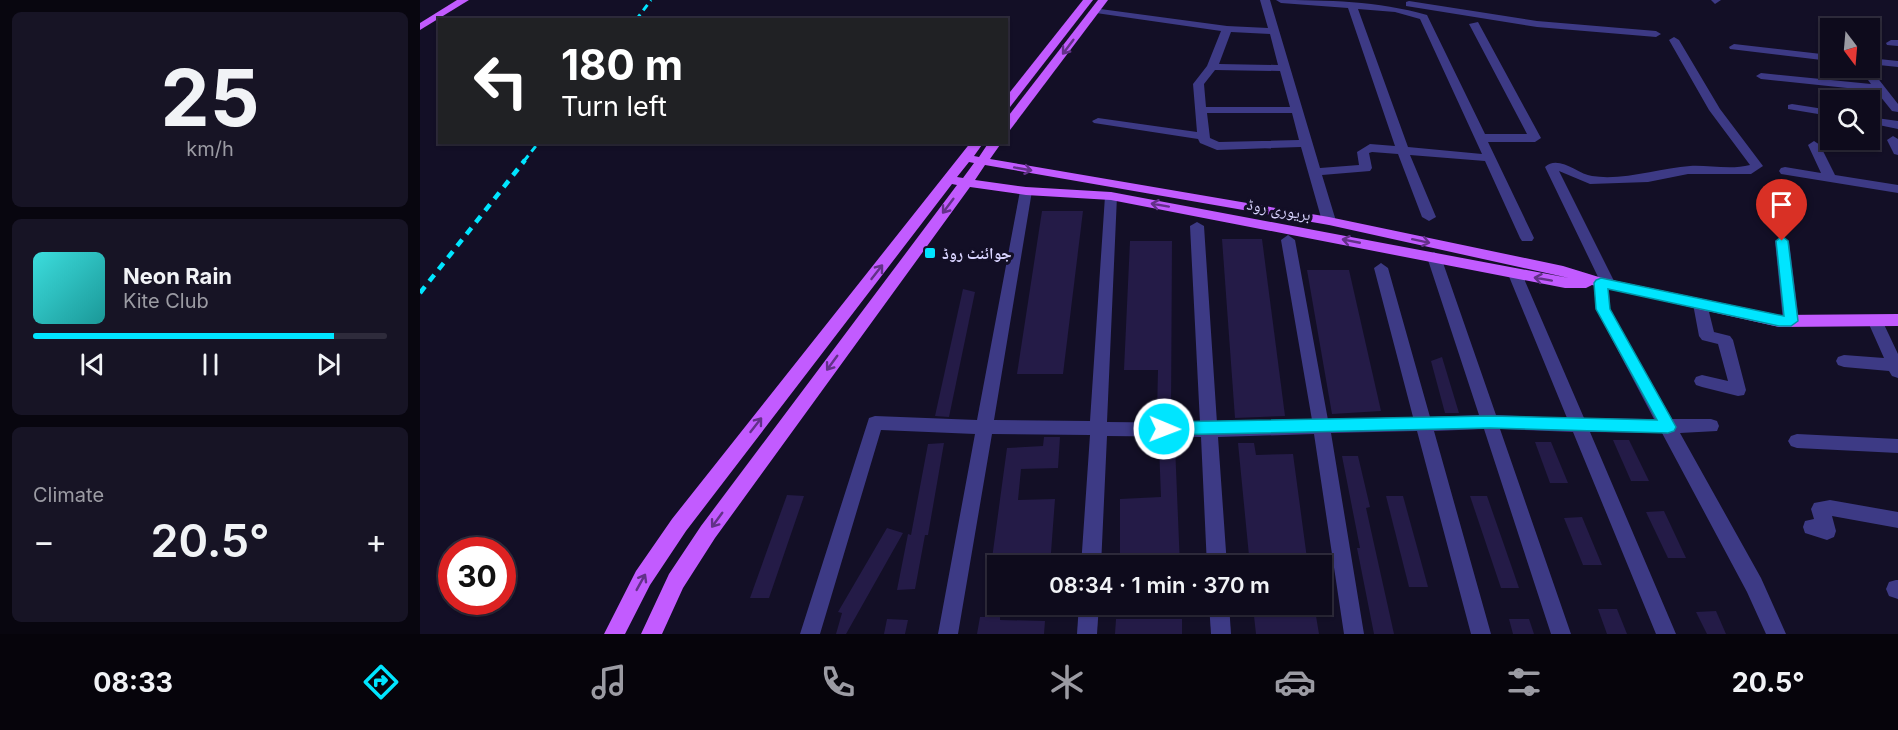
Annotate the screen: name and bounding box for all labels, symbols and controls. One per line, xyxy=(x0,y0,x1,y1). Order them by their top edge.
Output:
north arrow xyxy=(1820,18,1880,78)
map controls xyxy=(1820,18,1880,150)
one-way arrow xyxy=(1061,38,1074,54)
text: 180 m xyxy=(561,39,683,90)
icon: left xyxy=(462,42,540,120)
text: 25 xyxy=(161,50,260,145)
text: Turn left xyxy=(561,90,667,123)
button: search xyxy=(1820,90,1880,150)
text: km/h xyxy=(186,137,234,161)
one-way arrow xyxy=(1012,164,1032,175)
pin xyxy=(1756,179,1807,241)
icon: arrive xyxy=(1765,188,1798,221)
street label: بریوری روڈ xyxy=(1245,194,1313,225)
one-way arrow xyxy=(942,198,954,214)
one-way arrow xyxy=(1150,199,1170,210)
one-way arrow xyxy=(1342,235,1362,246)
one-way arrow xyxy=(1411,236,1430,247)
place label: جوائنٹ روڈ xyxy=(942,243,1012,263)
marker: جوائنٹ روڈ xyxy=(923,246,937,260)
text: Neon Rain xyxy=(123,263,232,289)
one-way arrow xyxy=(870,264,883,280)
one-way arrow xyxy=(1533,273,1553,284)
text: Kite Club xyxy=(123,289,209,313)
icon: previous xyxy=(76,348,109,381)
icon: pause xyxy=(194,348,227,381)
icon: next xyxy=(312,348,345,381)
one-way arrow xyxy=(826,355,839,371)
position arrow xyxy=(1132,397,1196,461)
one-way arrow xyxy=(750,418,763,434)
text: Climate xyxy=(33,483,104,507)
one-way arrow xyxy=(711,512,723,528)
text: 20.5° xyxy=(150,513,270,568)
text: − xyxy=(33,521,55,561)
text: + xyxy=(365,521,387,561)
speed limit sign: 30 xyxy=(438,537,516,615)
text: 08:34 · 1 min · 370 m xyxy=(1049,572,1270,598)
one-way arrow xyxy=(635,574,647,591)
icon: directions xyxy=(360,661,402,703)
icon: music xyxy=(588,661,630,703)
icon: phone xyxy=(817,661,859,703)
icon: climate xyxy=(1046,661,1088,703)
icon: car xyxy=(1274,661,1316,703)
icon: filters xyxy=(1503,661,1545,703)
text: 08:33 xyxy=(93,666,173,699)
text: 20.5° xyxy=(1732,666,1805,699)

